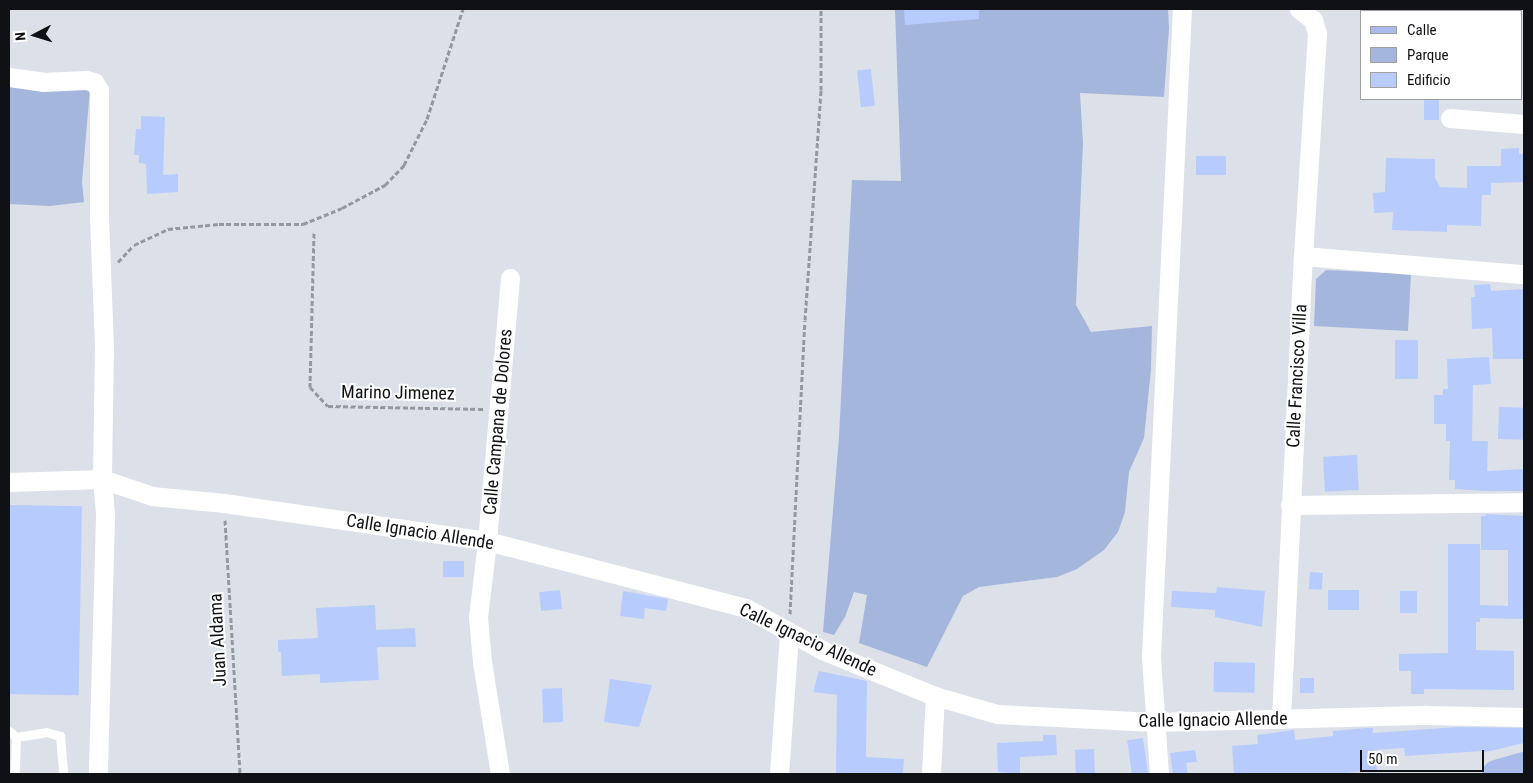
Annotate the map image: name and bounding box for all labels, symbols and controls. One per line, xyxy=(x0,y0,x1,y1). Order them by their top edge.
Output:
north arrow xyxy=(10,10,60,60)
legend xyxy=(1360,10,1523,100)
text: Calle xyxy=(1407,21,1437,39)
text: N xyxy=(12,31,28,41)
text: Parque xyxy=(1407,46,1449,64)
text: Edificio xyxy=(1407,71,1450,89)
street label: Calle Francisco Villa xyxy=(1282,304,1312,448)
street label: Calle Campana de Dolores xyxy=(479,328,517,516)
street label: Marino Jimenez xyxy=(341,381,455,405)
street label: Calle Ignacio Allende xyxy=(345,510,495,554)
street label: Juan Aldama xyxy=(205,593,231,687)
street label: Calle Ignacio Allende xyxy=(736,599,880,681)
street label: Calle Ignacio Allende xyxy=(1138,708,1288,732)
scale bar xyxy=(1363,740,1487,772)
text: 50 m xyxy=(1368,750,1398,768)

